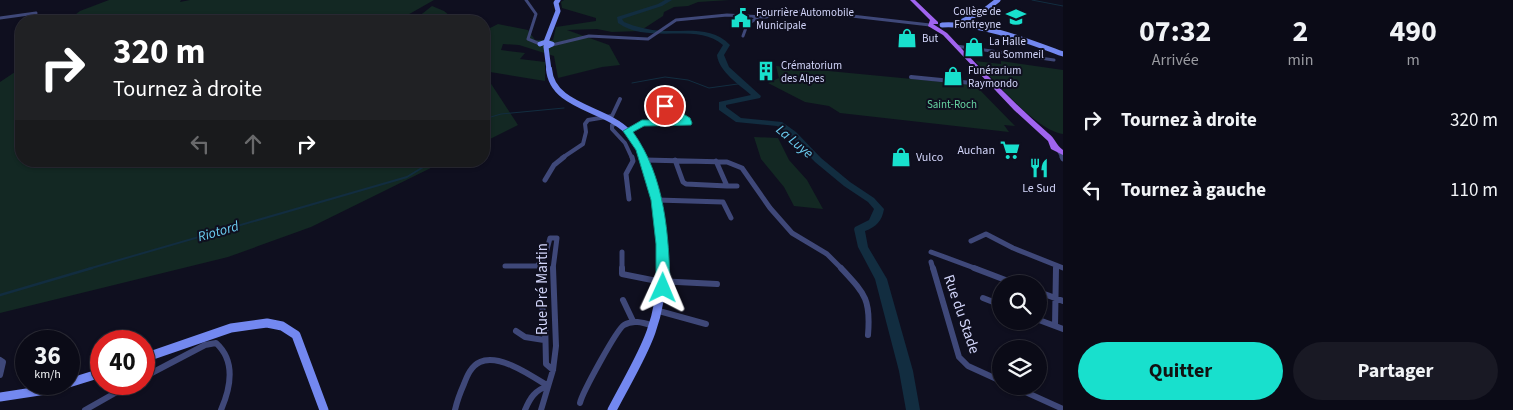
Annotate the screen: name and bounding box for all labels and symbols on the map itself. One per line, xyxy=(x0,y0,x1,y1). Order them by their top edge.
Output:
place label: Collège de Fontreyne xyxy=(953,4,1002,32)
place label: Fourrière Automobile Municipale xyxy=(756,5,854,33)
school or university icon: Collège de Fontreyne xyxy=(1005,6,1027,28)
public building icon: Fourrière Automobile Municipale xyxy=(730,7,752,29)
shop icon: But xyxy=(896,27,918,49)
place label: But xyxy=(922,31,938,46)
place label: La Halle au Sommeil xyxy=(989,34,1044,62)
shop icon: La Halle au Sommeil xyxy=(963,36,985,58)
place label: Crématorium des Alpes xyxy=(781,58,842,86)
building icon: Crématorium des Alpes xyxy=(755,60,777,82)
place label: Funérarium Raymondo xyxy=(968,63,1021,91)
shop icon: Funérarium Raymondo xyxy=(942,65,964,87)
pin xyxy=(644,85,686,127)
park label: Saint-Roch xyxy=(927,97,977,112)
water label: La Luye xyxy=(771,120,818,163)
supermarket icon: Auchan xyxy=(999,139,1021,161)
place label: Auchan xyxy=(957,142,995,159)
shop icon: Vulco xyxy=(890,146,912,168)
place label: Vulco xyxy=(916,149,943,166)
restaurant icon: Le Sud xyxy=(1028,157,1050,179)
place label: Le Sud xyxy=(1022,180,1056,197)
water label: Riotord xyxy=(195,216,242,247)
street label: Rue Pré Martin xyxy=(532,243,553,335)
position arrow xyxy=(636,261,688,313)
street label: Rue du Stade xyxy=(938,272,985,357)
speed limit sign: 40 xyxy=(90,330,155,395)

